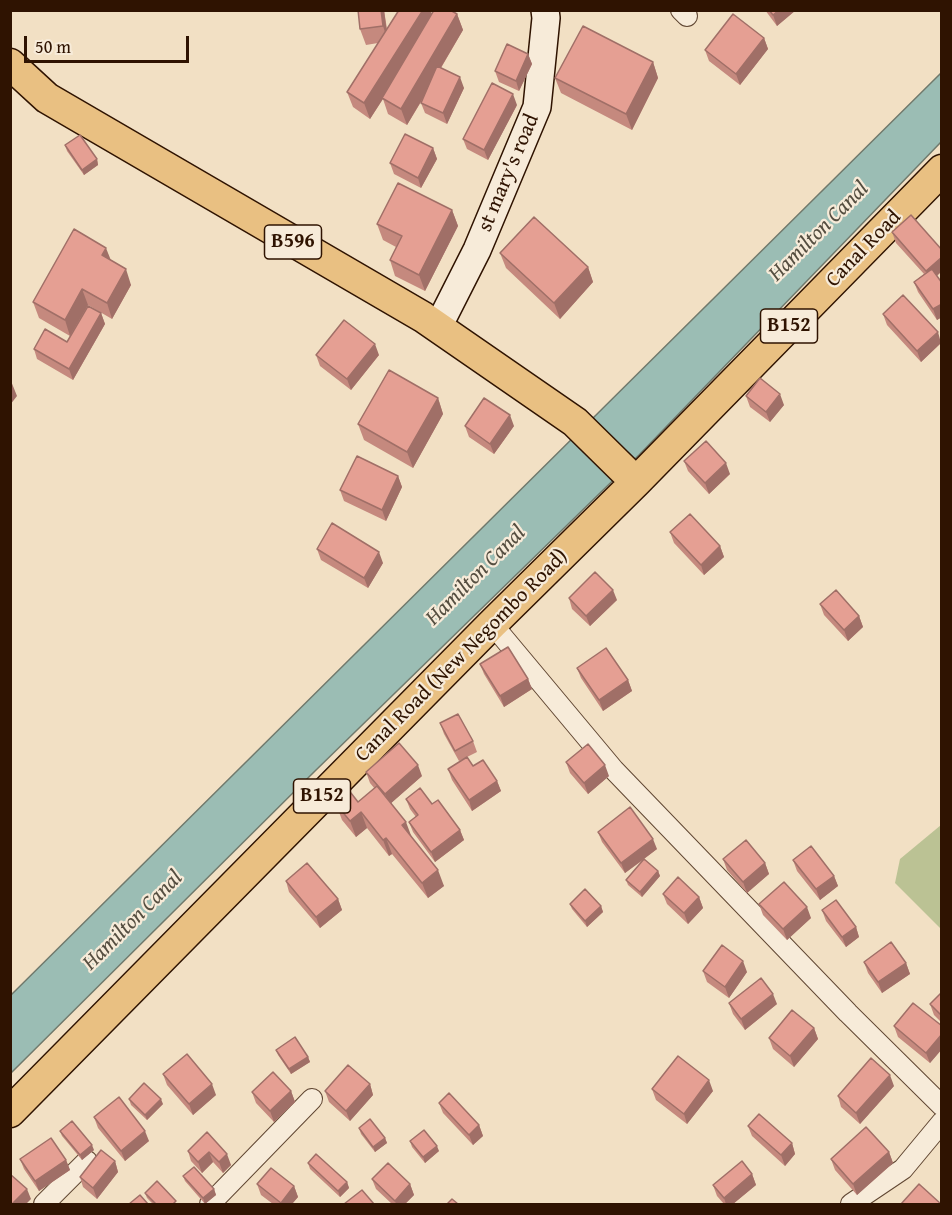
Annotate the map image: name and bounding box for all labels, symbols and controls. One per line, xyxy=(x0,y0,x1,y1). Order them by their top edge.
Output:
scale bar xyxy=(27,24,192,62)
text: 50 m xyxy=(35,33,71,60)
street label: st mary's road xyxy=(473,110,545,236)
water label: Hamilton Canal xyxy=(764,177,874,287)
street label: Canal Road xyxy=(821,205,907,293)
road number: B596 xyxy=(264,225,322,259)
road number: B152 xyxy=(760,309,818,343)
water label: Hamilton Canal xyxy=(421,521,531,631)
street label: Canal Road (New Negombo Road) xyxy=(350,544,574,768)
road number: B152 xyxy=(294,779,350,813)
water label: Hamilton Canal xyxy=(78,866,188,976)

